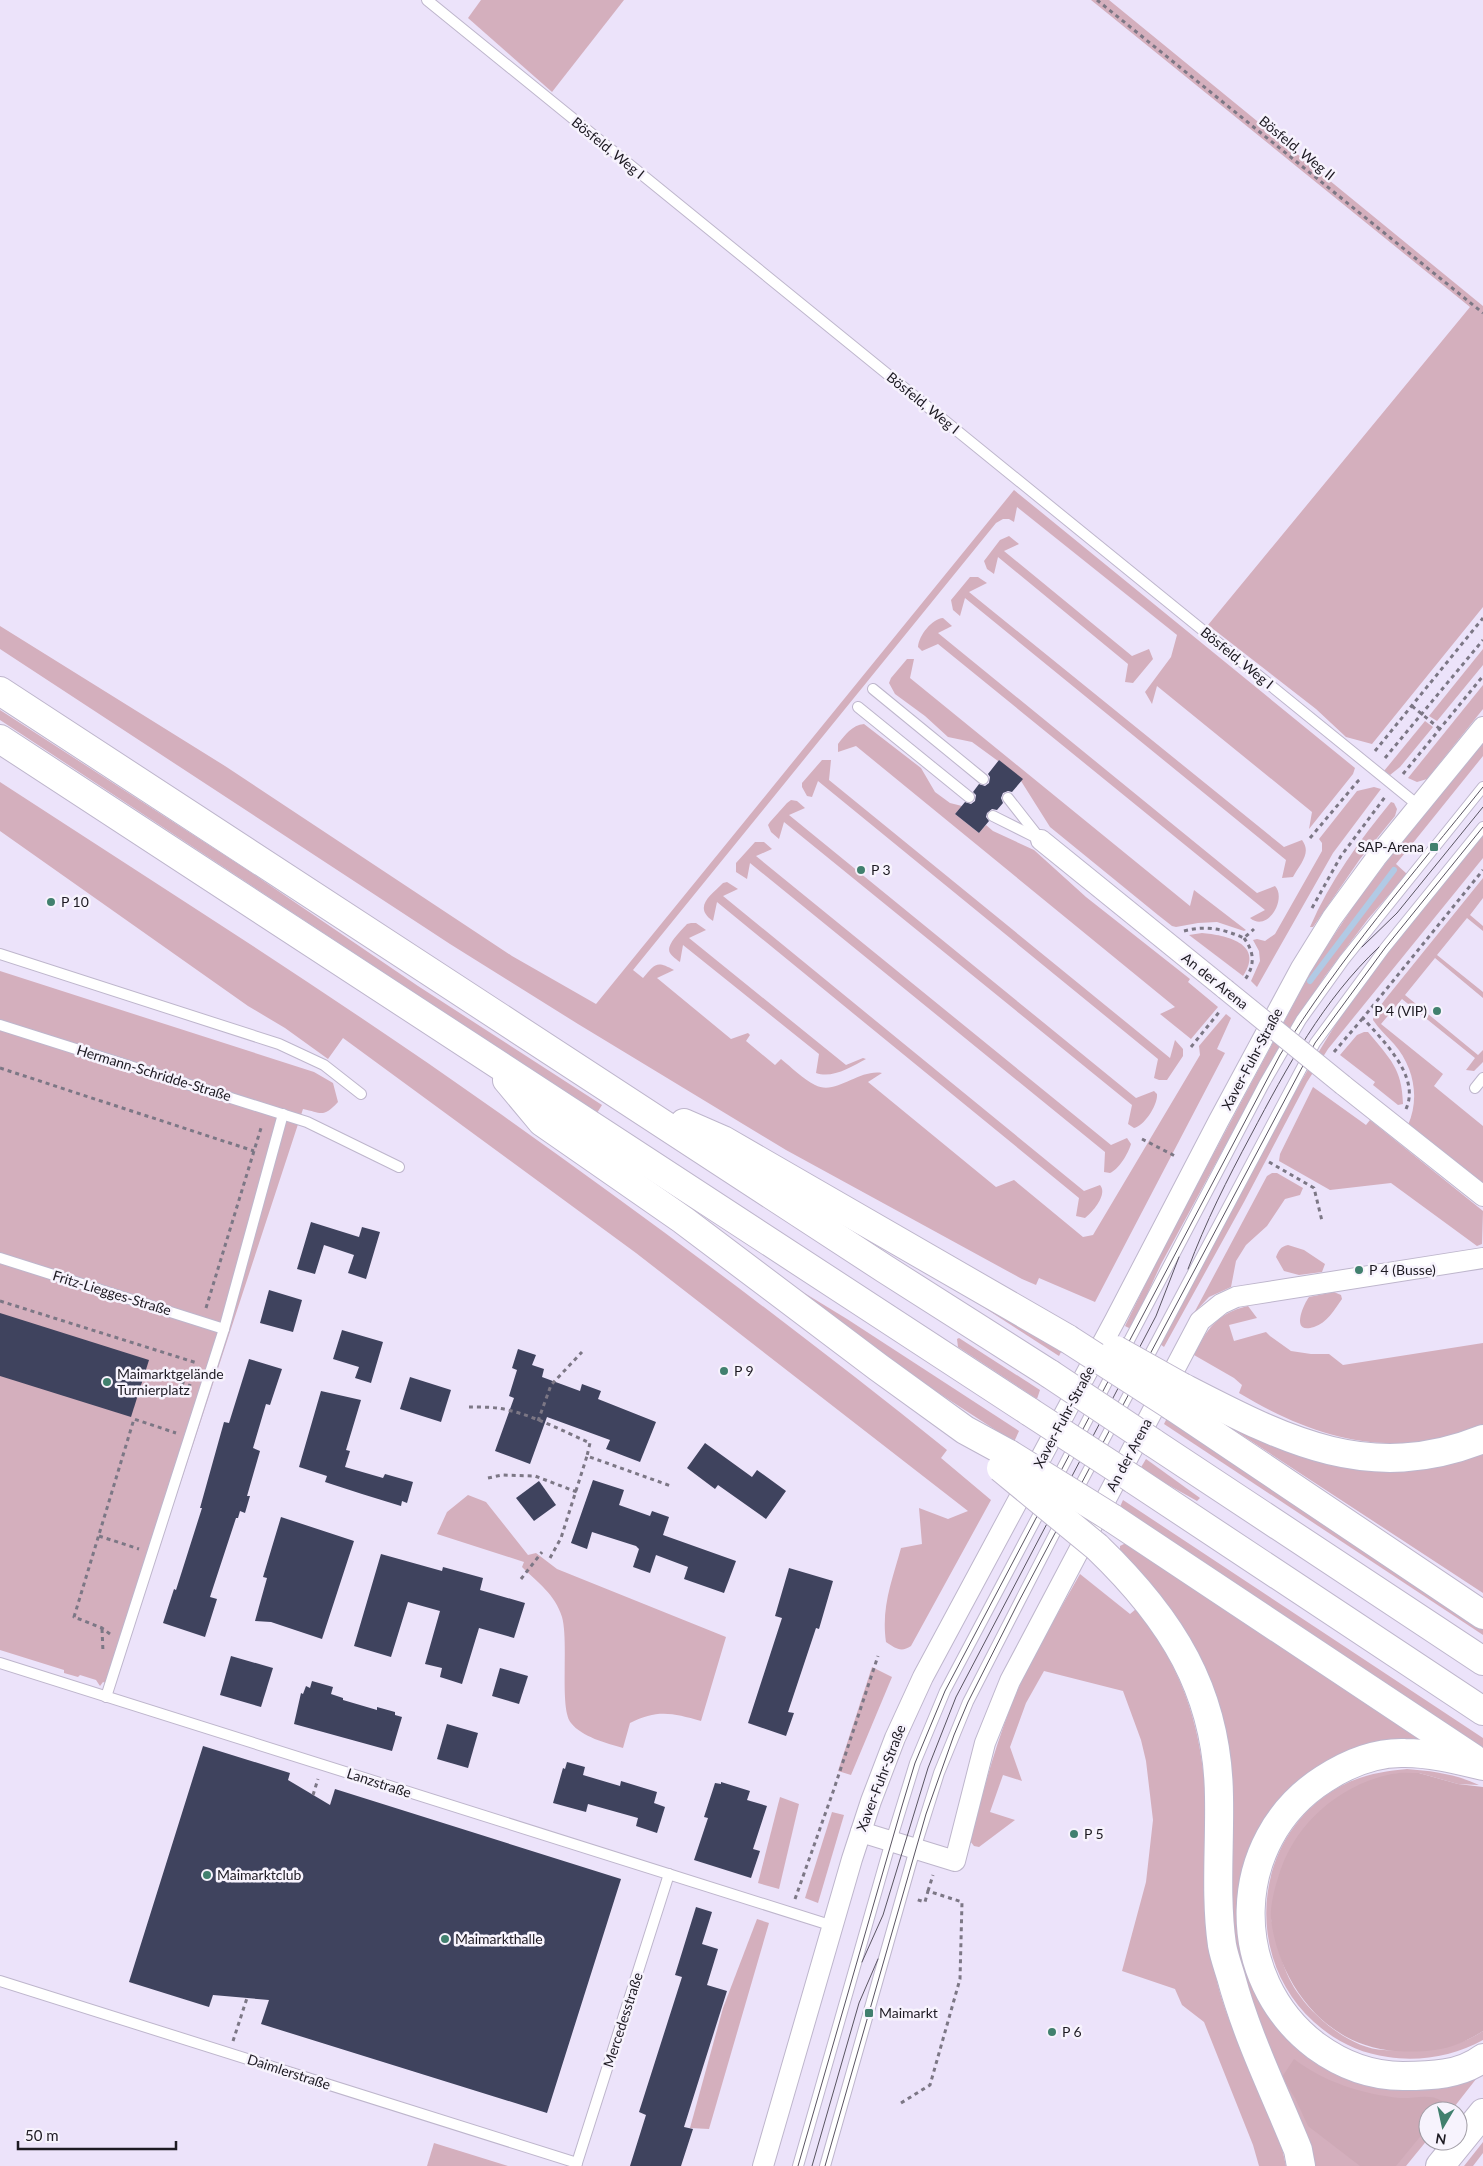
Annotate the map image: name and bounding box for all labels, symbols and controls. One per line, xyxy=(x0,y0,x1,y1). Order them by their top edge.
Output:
street label: Bösfeld, Weg II xyxy=(1256,112,1339,183)
street label: Bösfeld, Weg I xyxy=(569,113,648,182)
street label: Bösfeld, Weg I xyxy=(884,368,963,437)
street label: Bösfeld, Weg I xyxy=(1198,623,1277,692)
place label: SAP-Arena xyxy=(1357,838,1424,855)
marker: SAP-Arena xyxy=(1428,841,1440,853)
place label: P 3 xyxy=(871,861,891,878)
marker: P 3 xyxy=(855,864,867,876)
place label: P 10 xyxy=(61,893,89,910)
marker: P 10 xyxy=(45,896,57,908)
street label: An der Arena xyxy=(1179,949,1252,1013)
place label: P 4 (VIP) xyxy=(1374,1002,1427,1019)
street label: Xaver-Fuhr-Straße xyxy=(1218,1005,1286,1113)
marker: P 4 (VIP) xyxy=(1431,1005,1443,1017)
street label: Hermann-Schridde-Straße xyxy=(75,1041,234,1104)
place label: P 4 (Busse) xyxy=(1369,1261,1436,1278)
marker: P 4 (Busse) xyxy=(1353,1264,1365,1276)
street label: Fritz-Liegges-Straße xyxy=(51,1266,173,1319)
place label: P 9 xyxy=(734,1362,754,1379)
street label: Xaver-Fuhr-Straße xyxy=(1030,1363,1098,1471)
place label: Maimarktgelände Turnierplatz xyxy=(117,1365,224,1398)
marker: P 9 xyxy=(718,1365,730,1377)
marker: Maimarktgelände Turnierplatz xyxy=(101,1376,113,1388)
street label: An der Arena xyxy=(1102,1415,1155,1494)
street label: Xaver-Fuhr-Straße xyxy=(852,1722,909,1834)
street label: Lanzstraße xyxy=(345,1764,414,1801)
place label: P 5 xyxy=(1084,1825,1104,1842)
marker: P 5 xyxy=(1068,1828,1080,1840)
place label: Maimarktclub xyxy=(217,1866,302,1883)
marker: Maimarktclub xyxy=(201,1869,213,1881)
place label: Maimarkthalle xyxy=(455,1930,543,1947)
marker: Maimarkthalle xyxy=(439,1933,451,1945)
street label: Mercedesstraße xyxy=(599,1970,646,2069)
place label: Maimarkt xyxy=(879,2004,938,2021)
marker: Maimarkt xyxy=(863,2007,875,2019)
place label: P 6 xyxy=(1062,2023,1082,2040)
marker: P 6 xyxy=(1046,2026,1058,2038)
street label: Daimlerstraße xyxy=(245,2050,333,2093)
north arrow xyxy=(1418,2101,1468,2151)
scale bar xyxy=(18,2118,175,2150)
text: 50 m xyxy=(25,2126,59,2144)
text: N xyxy=(1434,2130,1448,2149)

